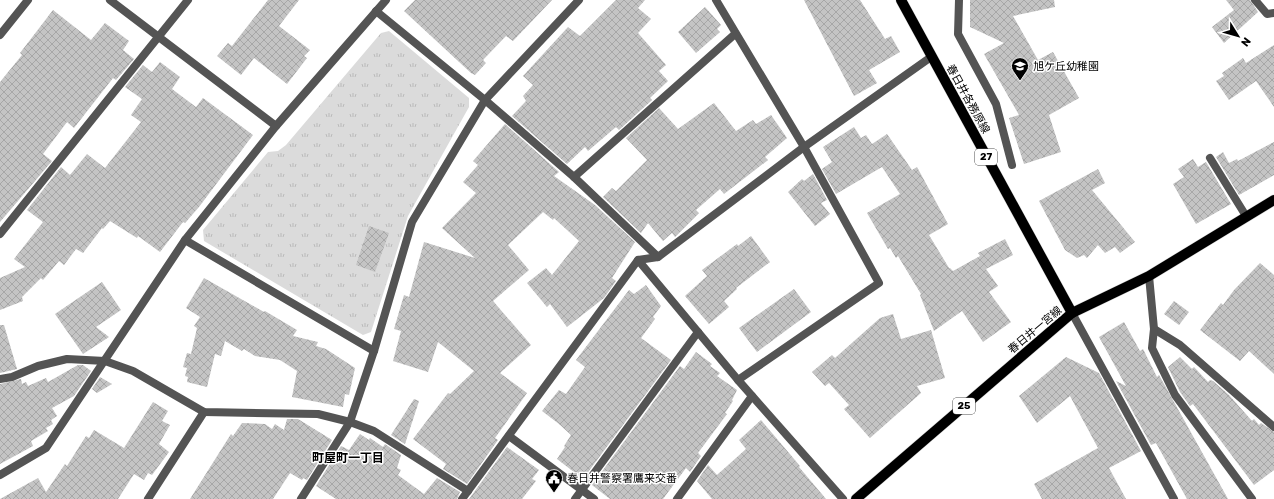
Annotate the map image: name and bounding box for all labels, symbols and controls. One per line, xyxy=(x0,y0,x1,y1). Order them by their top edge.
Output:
north arrow xyxy=(1218,16,1258,56)
text: N xyxy=(1238,35,1253,49)
school or university icon: 旭ケ丘幼稚園 xyxy=(1010,56,1030,81)
place label: 旭ケ丘幼稚園 xyxy=(1033,60,1099,73)
street label: 春日井各務原線 xyxy=(944,62,992,136)
road number: 27 xyxy=(975,149,997,165)
street label: 春日井一宮線 xyxy=(1006,304,1064,356)
road number: 25 xyxy=(953,398,975,414)
district label: 町屋町一丁目 xyxy=(312,451,384,465)
public building icon: 春日井警察署鷹来交番 xyxy=(544,468,564,493)
place label: 春日井警察署鷹来交番 xyxy=(567,472,677,485)

